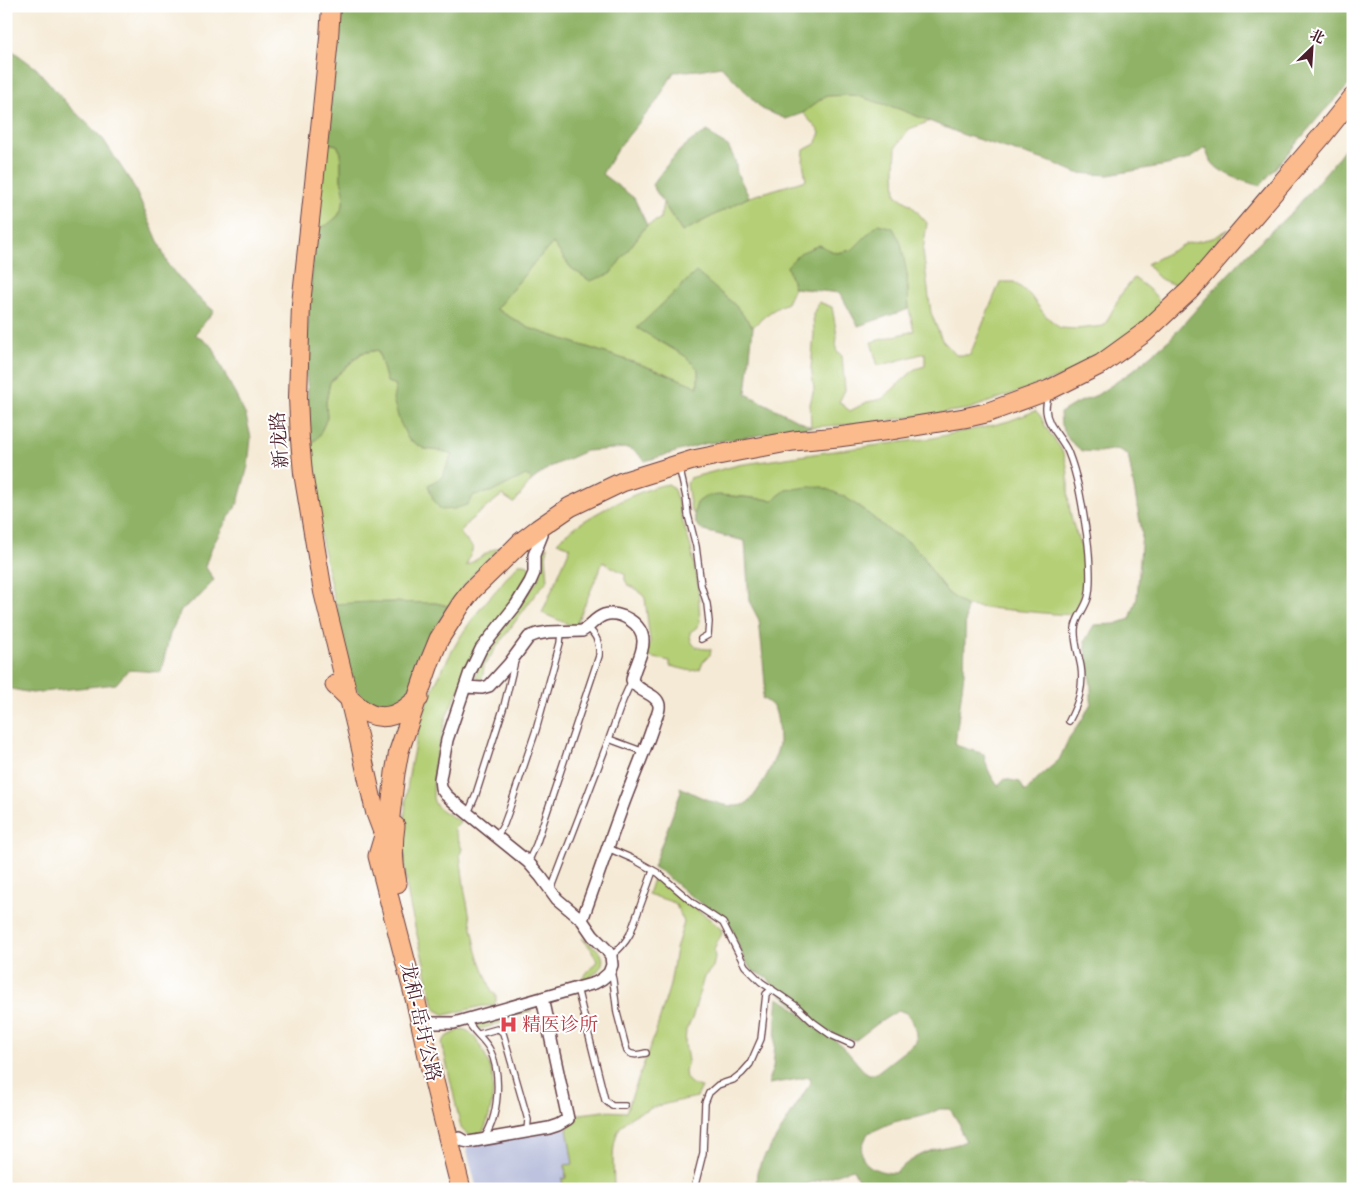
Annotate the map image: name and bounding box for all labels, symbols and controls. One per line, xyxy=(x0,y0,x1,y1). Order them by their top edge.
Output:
north arrow xyxy=(1286,22,1336,72)
text: 北 xyxy=(1307,26,1327,48)
street label: 新龙路 xyxy=(267,411,293,469)
street label: 龙和-岳圩公路 xyxy=(395,960,445,1084)
place label: 精医诊所 xyxy=(522,1014,598,1037)
hospital icon: 精医诊所 xyxy=(498,1015,518,1035)

